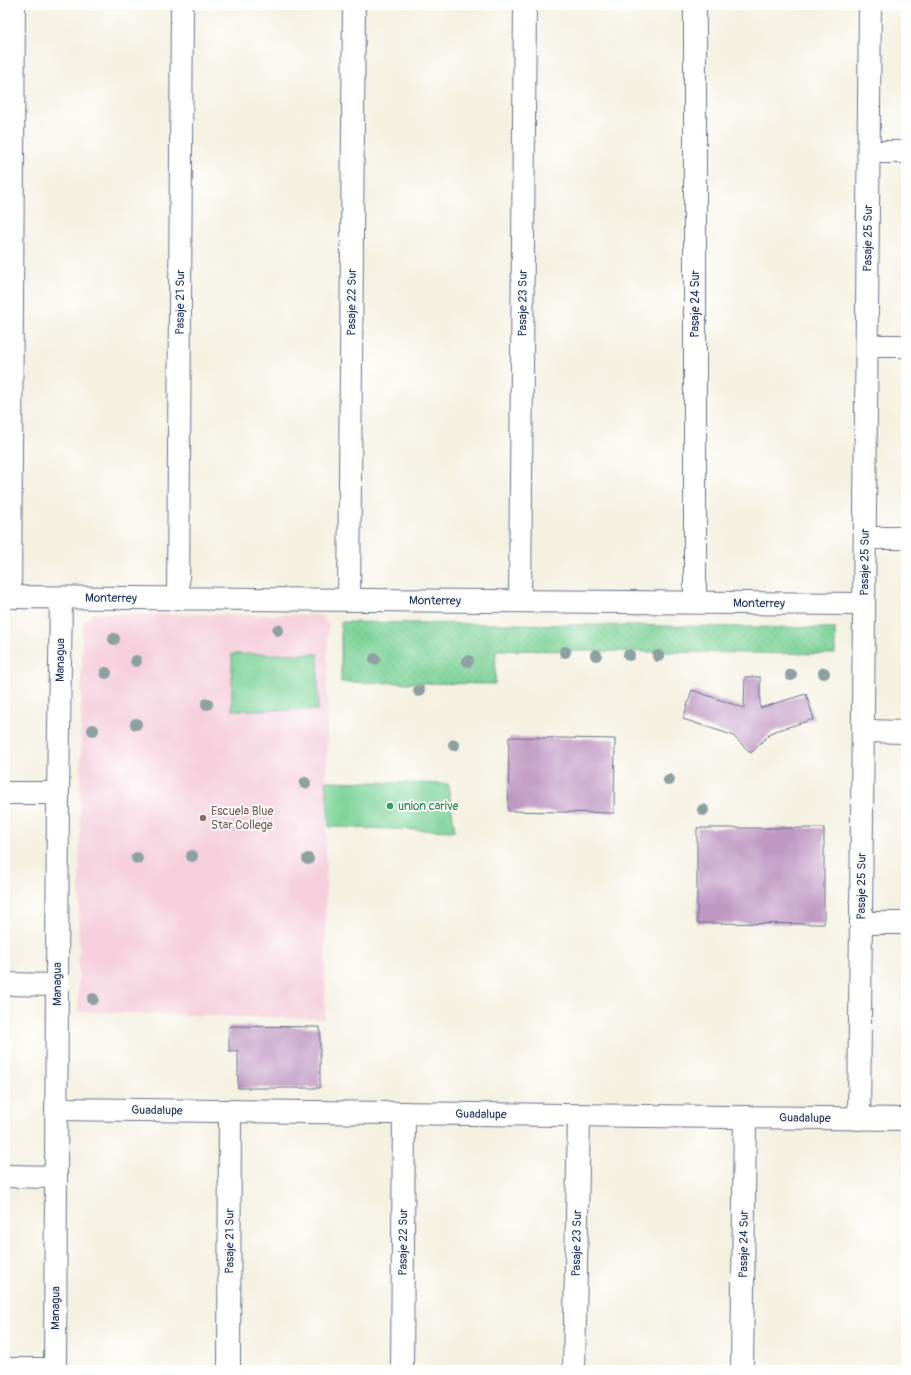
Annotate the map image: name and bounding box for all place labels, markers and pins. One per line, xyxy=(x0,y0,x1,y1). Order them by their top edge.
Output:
place label: union carive xyxy=(398,799,459,814)
marker: union carive xyxy=(385,801,395,811)
place label: Escuela Blue Star College xyxy=(211,804,273,833)
marker: Escuela Blue Star College xyxy=(198,813,208,823)

